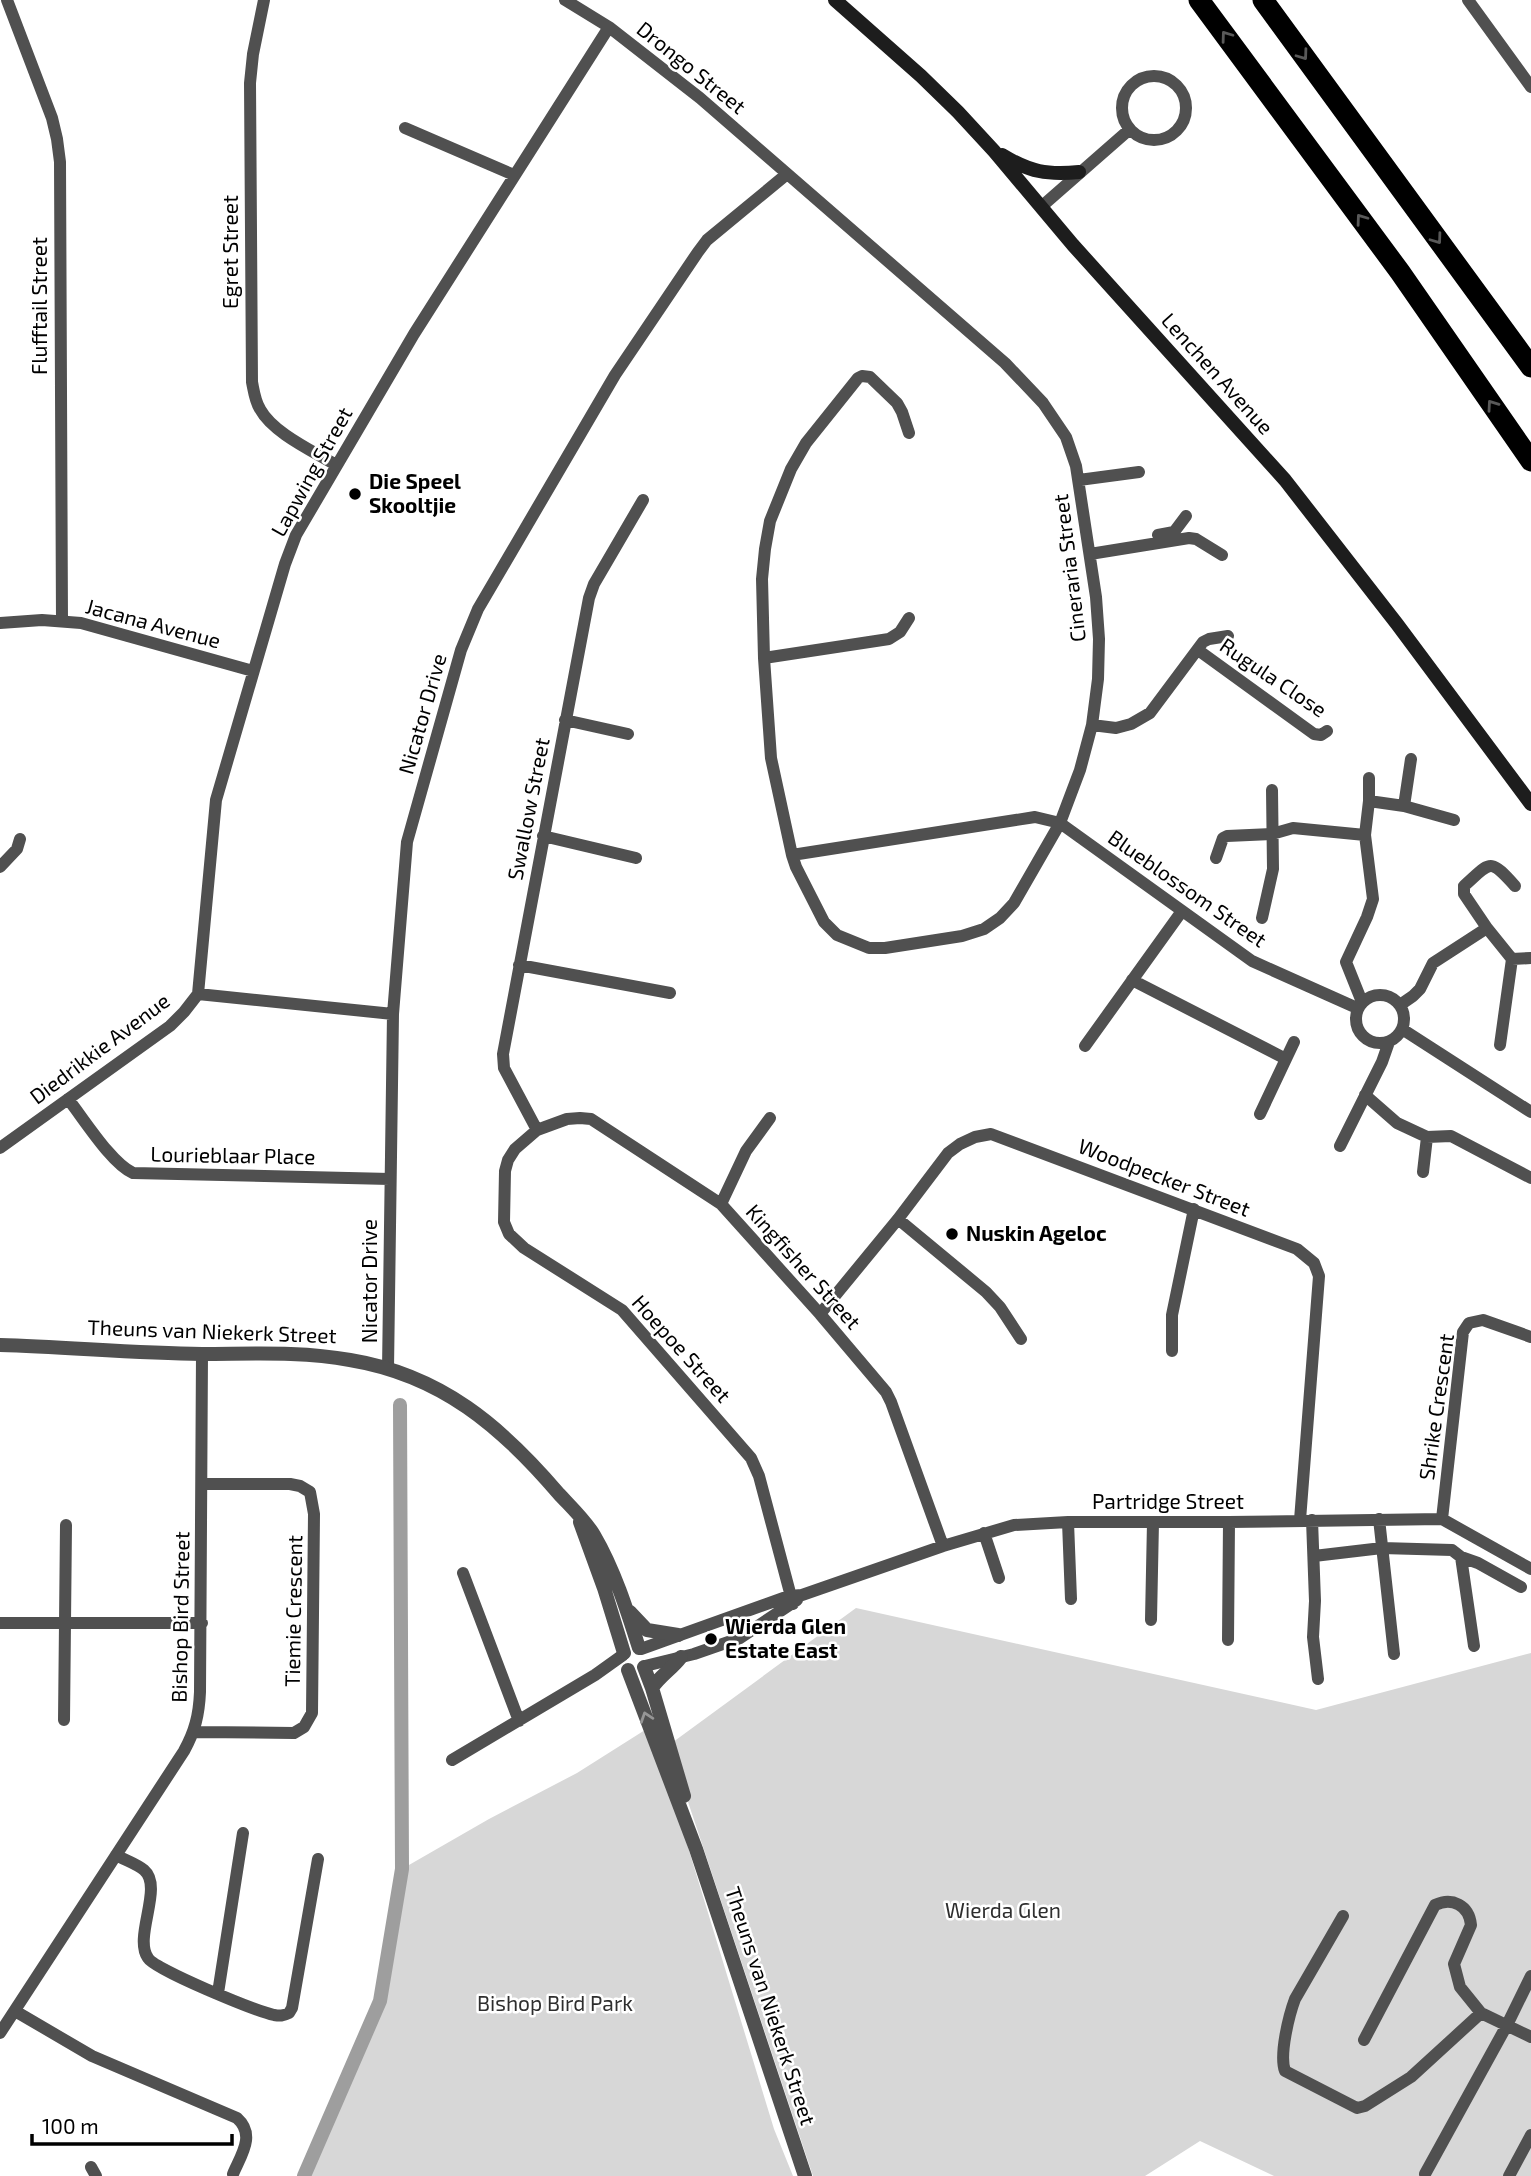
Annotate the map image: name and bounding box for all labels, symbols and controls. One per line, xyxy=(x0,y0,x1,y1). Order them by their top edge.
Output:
street label: Drongo Street xyxy=(632,15,751,118)
one-way arrow xyxy=(1221,31,1234,44)
one-way arrow xyxy=(1295,47,1307,60)
street label: Egret Street xyxy=(217,195,242,309)
one-way arrow xyxy=(1356,214,1369,227)
one-way arrow xyxy=(1429,231,1442,244)
street label: Flufftail Street xyxy=(26,237,51,375)
street label: Lenchen Avenue xyxy=(1157,307,1279,439)
one-way arrow xyxy=(1488,400,1500,413)
street label: Lapwing Street xyxy=(265,402,357,540)
place label: Die Speel Skooltjie xyxy=(369,468,461,517)
marker: Die Speel Skooltjie xyxy=(347,486,363,502)
street label: Cineraria Street xyxy=(1047,493,1090,644)
street label: Jacana Avenue xyxy=(83,593,224,653)
street label: Rugula Close xyxy=(1216,632,1332,722)
street label: Nicator Drive xyxy=(392,650,451,777)
street label: Swallow Street xyxy=(501,735,554,882)
street label: Blueblossom Street xyxy=(1104,824,1272,952)
street label: Diedrikkie Avenue xyxy=(24,987,174,1108)
street label: Woodpecker Street xyxy=(1075,1132,1254,1221)
street label: Lourieblaar Place xyxy=(150,1141,316,1168)
street label: Kingfisher Street xyxy=(741,1198,867,1334)
street label: Nicator Drive xyxy=(356,1219,381,1343)
place label: Nuskin Ageloc xyxy=(966,1220,1107,1245)
marker: Nuskin Ageloc xyxy=(944,1226,960,1242)
street label: Hoepoe Street xyxy=(627,1289,737,1407)
street label: Theuns van Niekerk Street xyxy=(87,1314,337,1347)
street label: Shrike Crescent xyxy=(1413,1332,1458,1482)
street label: Partridge Street xyxy=(1092,1488,1244,1513)
street label: Bishop Bird Street xyxy=(166,1531,193,1703)
street label: Tiemie Crescent xyxy=(279,1535,306,1687)
place label: Wierda Glen Estate East xyxy=(725,1613,846,1662)
marker: Wierda Glen Estate East xyxy=(703,1631,719,1647)
one-way arrow xyxy=(640,1711,654,1723)
street label: Theuns van Niekerk Street xyxy=(721,1883,822,2128)
park label: Wierda Glen xyxy=(945,1897,1061,1922)
park label: Bishop Bird Park xyxy=(477,1990,633,2015)
scale bar xyxy=(32,2102,231,2146)
text: 100 m xyxy=(42,2113,99,2138)

